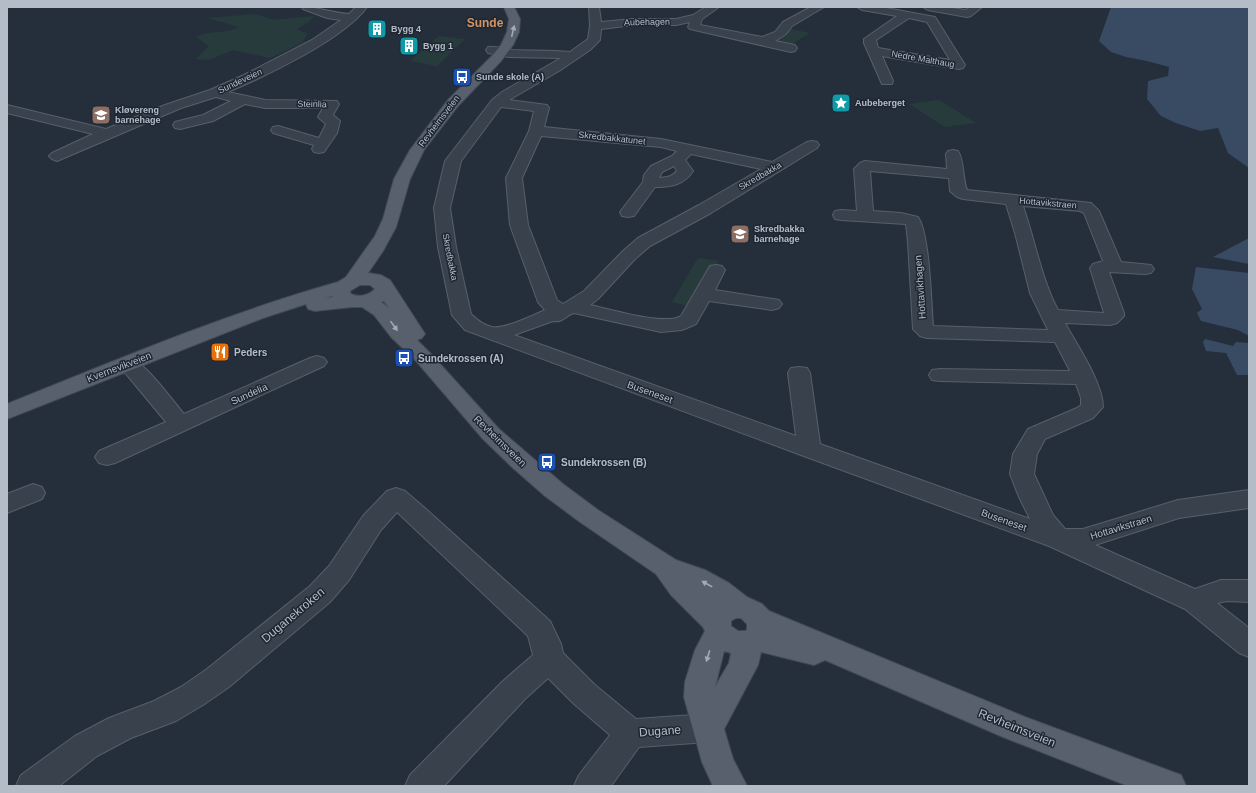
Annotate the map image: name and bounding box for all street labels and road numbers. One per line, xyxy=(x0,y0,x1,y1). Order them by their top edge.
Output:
street label: Aubehagen xyxy=(624,17,670,27)
street label: Nedre Malthaug xyxy=(891,49,955,69)
street label: Sundeveien xyxy=(216,66,264,96)
street label: Revheimsveien xyxy=(416,93,462,149)
street label: Steinlia xyxy=(297,99,327,109)
street label: Skredbakkatunet xyxy=(578,129,647,147)
street label: Skredbakka xyxy=(737,160,783,192)
street label: Hottavikstraen xyxy=(1019,196,1077,210)
street label: Skredbakka xyxy=(441,233,459,281)
street label: Hottavikhagen xyxy=(912,255,928,319)
street label: Kvernevikveien xyxy=(85,350,153,384)
street label: Buseneset xyxy=(626,379,674,405)
street label: Sundelia xyxy=(229,381,269,407)
street label: Revheimsveien xyxy=(472,413,528,469)
street label: Buseneset xyxy=(980,507,1028,533)
street label: Hottavikstraen xyxy=(1089,512,1153,542)
street label: Duganekroken xyxy=(259,585,327,645)
street label: Revheimsveien xyxy=(976,706,1058,750)
street label: Dugane xyxy=(639,723,682,739)

